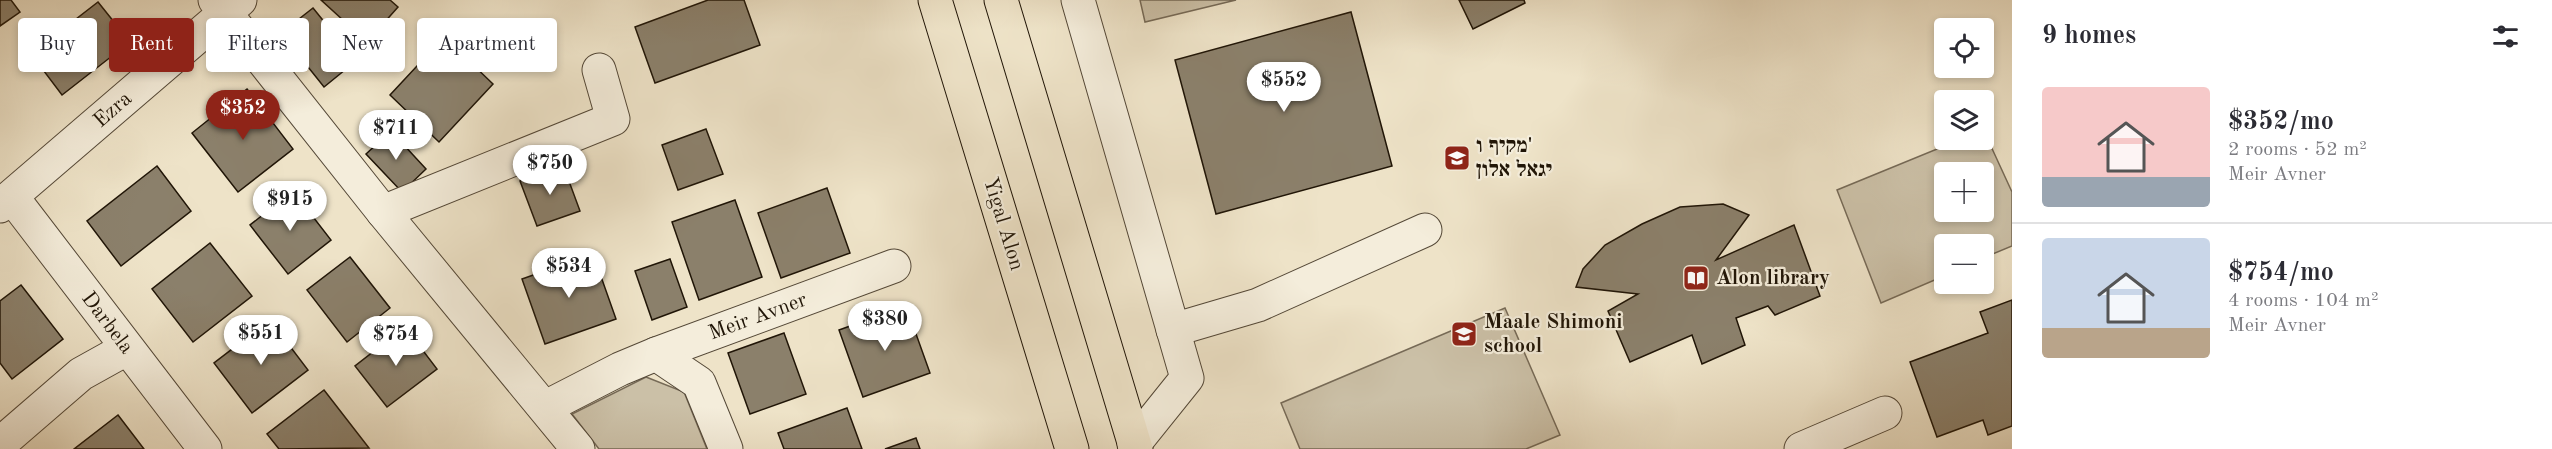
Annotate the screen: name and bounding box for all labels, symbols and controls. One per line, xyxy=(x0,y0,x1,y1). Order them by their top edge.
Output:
chip: Buy xyxy=(18,18,97,72)
chip: Rent xyxy=(109,18,194,72)
chip: Filters xyxy=(206,18,309,72)
chip: New xyxy=(321,18,405,72)
chip: Apartment xyxy=(417,18,557,72)
map controls xyxy=(1934,18,1994,294)
button: locate xyxy=(1934,18,1994,78)
icon: filters xyxy=(2489,20,2522,53)
text: 9 homes xyxy=(2042,23,2136,49)
pin: $552 xyxy=(1248,62,1320,113)
text: $552 xyxy=(1261,71,1307,91)
street label: Ezra xyxy=(90,88,136,132)
pin: $352 xyxy=(207,90,279,141)
button: layers xyxy=(1934,90,1994,150)
text: $352 xyxy=(220,99,266,119)
text: $352/mo xyxy=(2228,109,2334,135)
pin: $711 xyxy=(360,110,432,161)
icon: home xyxy=(2090,111,2162,183)
text: $711 xyxy=(373,119,419,139)
place label: מקיף ו' יגאל אלון xyxy=(1476,136,1552,181)
text: 2 rooms · 52 m² xyxy=(2228,140,2367,160)
school or university icon: מקיף ו' יגאל אלון xyxy=(1442,143,1472,173)
pin: $750 xyxy=(514,145,586,196)
text: $750 xyxy=(527,154,573,174)
button: + xyxy=(1934,162,1994,222)
text: Meir Avner xyxy=(2228,165,2326,185)
street label: Yigal Alon xyxy=(979,175,1027,273)
pin: $915 xyxy=(254,181,326,232)
text: $915 xyxy=(267,190,313,210)
button: − xyxy=(1934,234,1994,294)
pin: $534 xyxy=(533,248,605,299)
text: $534 xyxy=(546,257,592,277)
text: $754/mo xyxy=(2228,260,2334,286)
icon: home xyxy=(2090,262,2162,334)
library icon: Alon library xyxy=(1681,263,1711,293)
place label: Alon library xyxy=(1716,268,1830,289)
street label: Darbela xyxy=(77,288,137,358)
street label: Meir Avner xyxy=(706,289,810,344)
text: 4 rooms · 104 m² xyxy=(2228,291,2378,311)
pin: $380 xyxy=(849,301,921,352)
text: $380 xyxy=(862,310,908,330)
place label: Maale Shimoni school xyxy=(1484,312,1623,357)
pin: $551 xyxy=(225,315,297,366)
pin: $754 xyxy=(360,316,432,367)
text: Meir Avner xyxy=(2228,316,2326,336)
school or university icon: Maale Shimoni school xyxy=(1449,319,1479,349)
text: $551 xyxy=(238,324,284,344)
text: $754 xyxy=(373,325,419,345)

